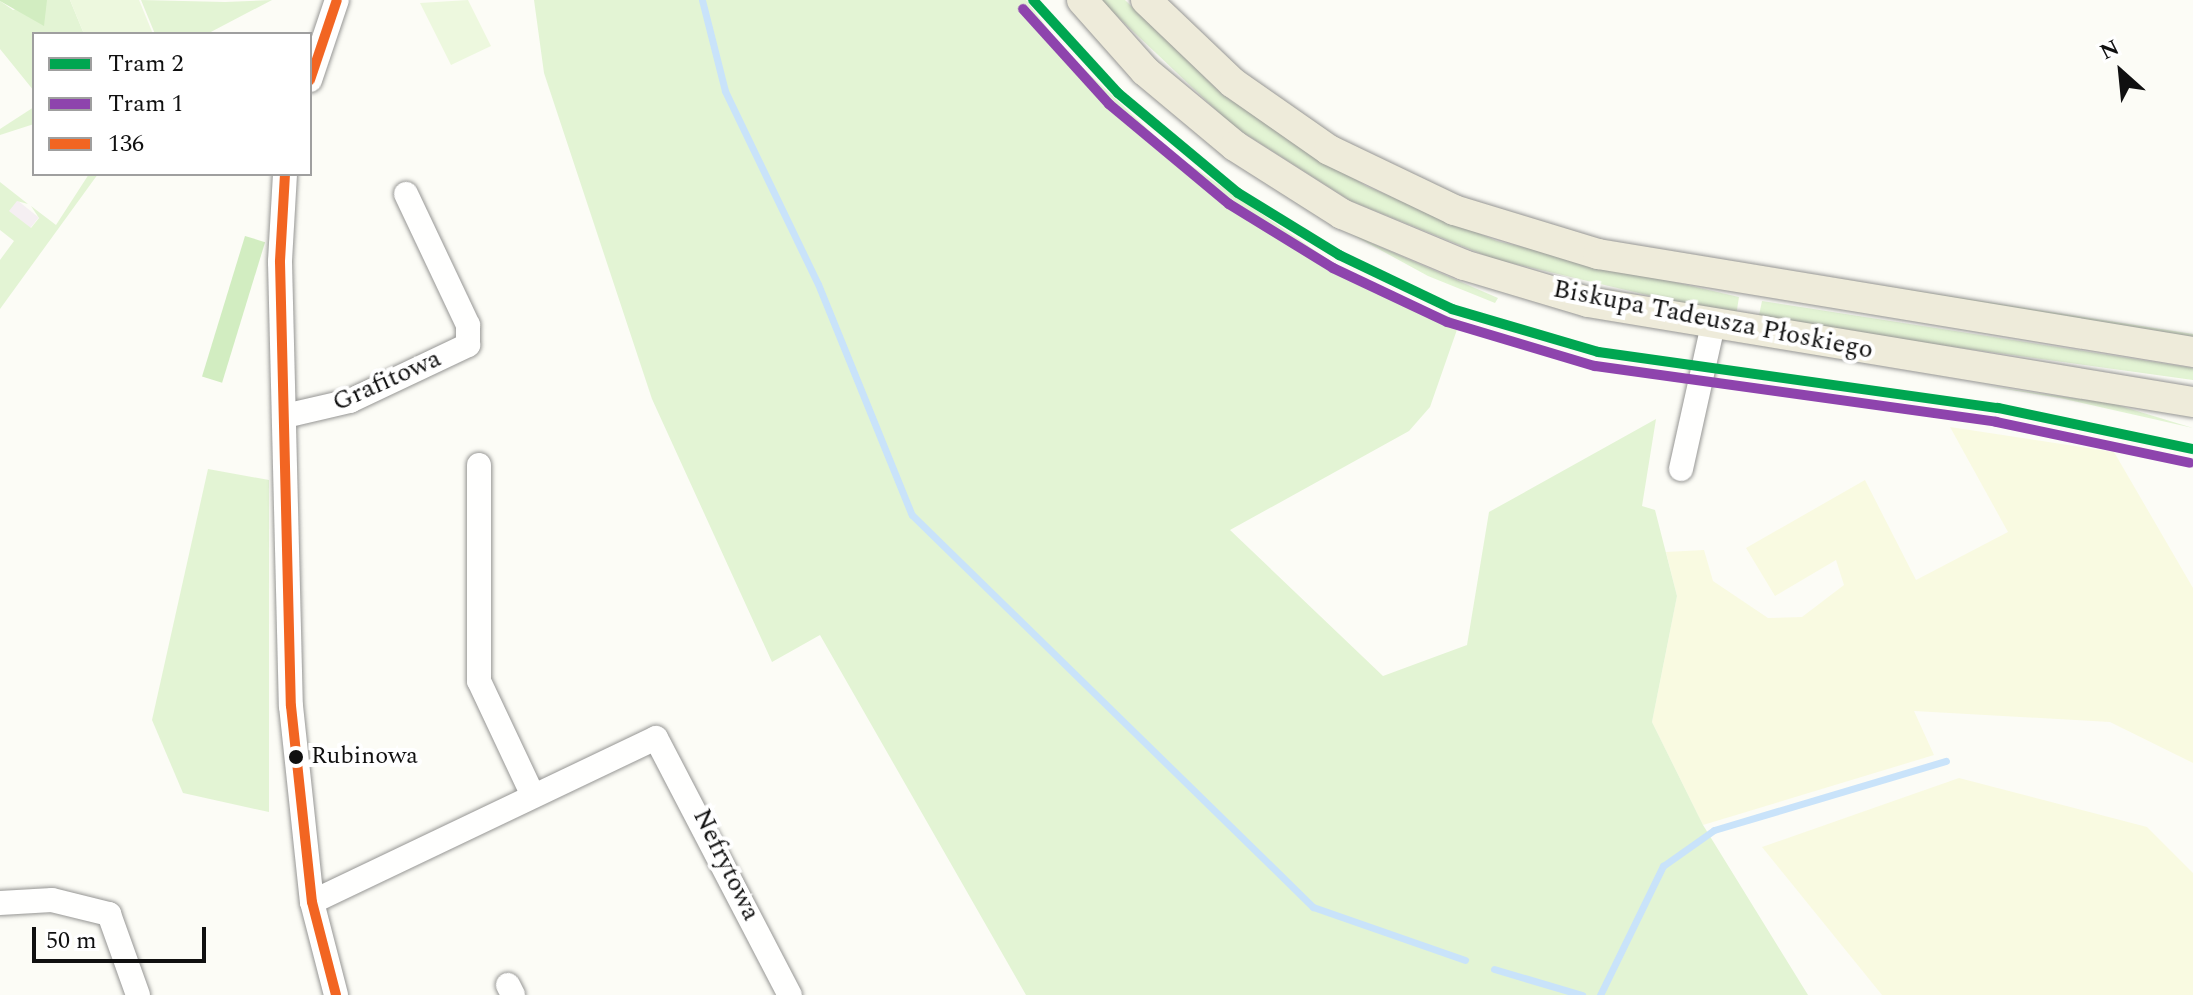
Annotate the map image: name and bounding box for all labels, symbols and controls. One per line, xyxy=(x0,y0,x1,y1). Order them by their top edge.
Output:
text: N xyxy=(2094,31,2125,69)
legend xyxy=(32,32,312,176)
north arrow xyxy=(2081,32,2161,112)
text: Tram 2 xyxy=(108,46,184,82)
text: Tram 1 xyxy=(108,86,184,122)
text: 136 xyxy=(108,126,144,162)
street label: Biskupa Tadeusza Płoskiego xyxy=(1550,274,1876,366)
street label: Grafitowa xyxy=(328,343,446,419)
place label: Rubinowa xyxy=(311,743,418,771)
marker: Rubinowa xyxy=(288,749,304,765)
street label: Nefrytowa xyxy=(686,804,766,926)
scale bar xyxy=(36,911,210,961)
text: 50 m xyxy=(46,923,97,959)

